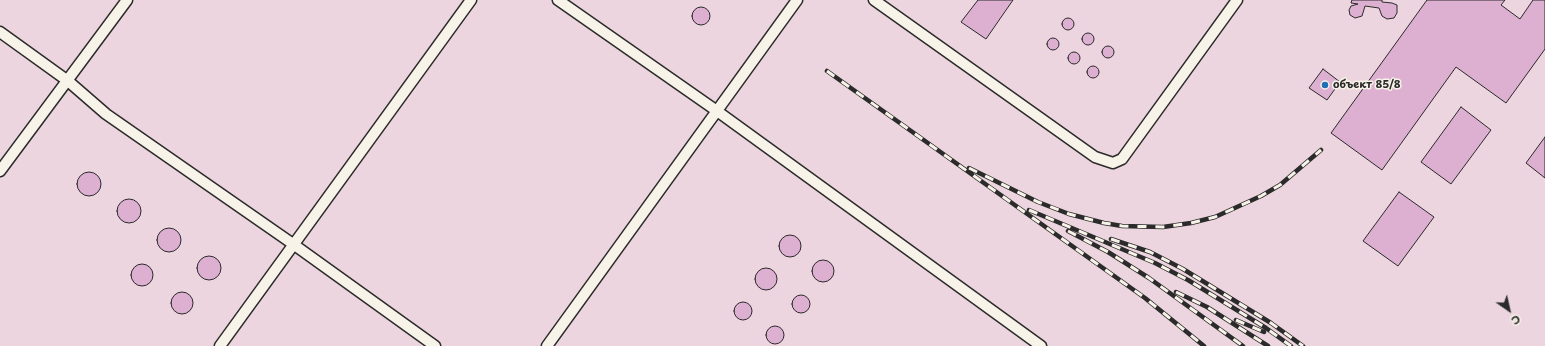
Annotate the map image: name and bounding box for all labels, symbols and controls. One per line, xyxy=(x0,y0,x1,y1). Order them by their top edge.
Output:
place label: объект 85/8 xyxy=(1333,78,1401,92)
marker: объект 85/8 xyxy=(1320,80,1330,90)
north arrow xyxy=(1489,290,1529,330)
text: С xyxy=(1508,311,1524,330)

